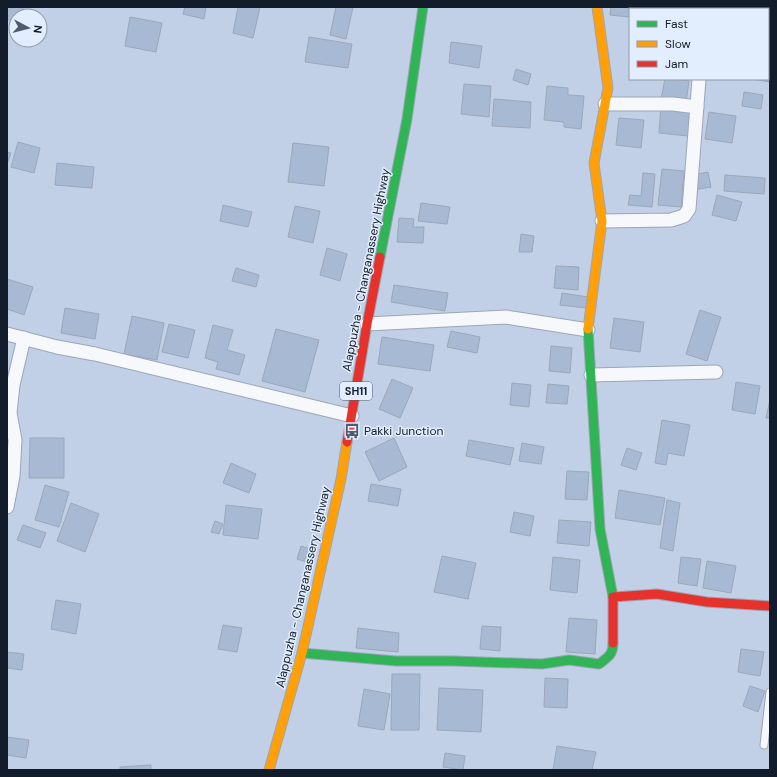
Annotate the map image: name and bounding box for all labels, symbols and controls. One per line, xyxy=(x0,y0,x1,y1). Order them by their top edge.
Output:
north arrow xyxy=(8,8,48,48)
legend xyxy=(629,8,769,80)
text: Fast xyxy=(665,16,688,32)
text: N xyxy=(30,24,45,34)
text: Slow xyxy=(665,36,691,52)
text: Jam xyxy=(665,56,688,72)
street label: Alappuzha - Changanassery Highway xyxy=(338,167,394,373)
road number: SH11 xyxy=(340,382,372,400)
bus stop icon: Pakki Junction xyxy=(343,422,361,440)
place label: Pakki Junction xyxy=(364,423,444,439)
street label: Alappuzha - Changanassery Highway xyxy=(272,484,334,689)

